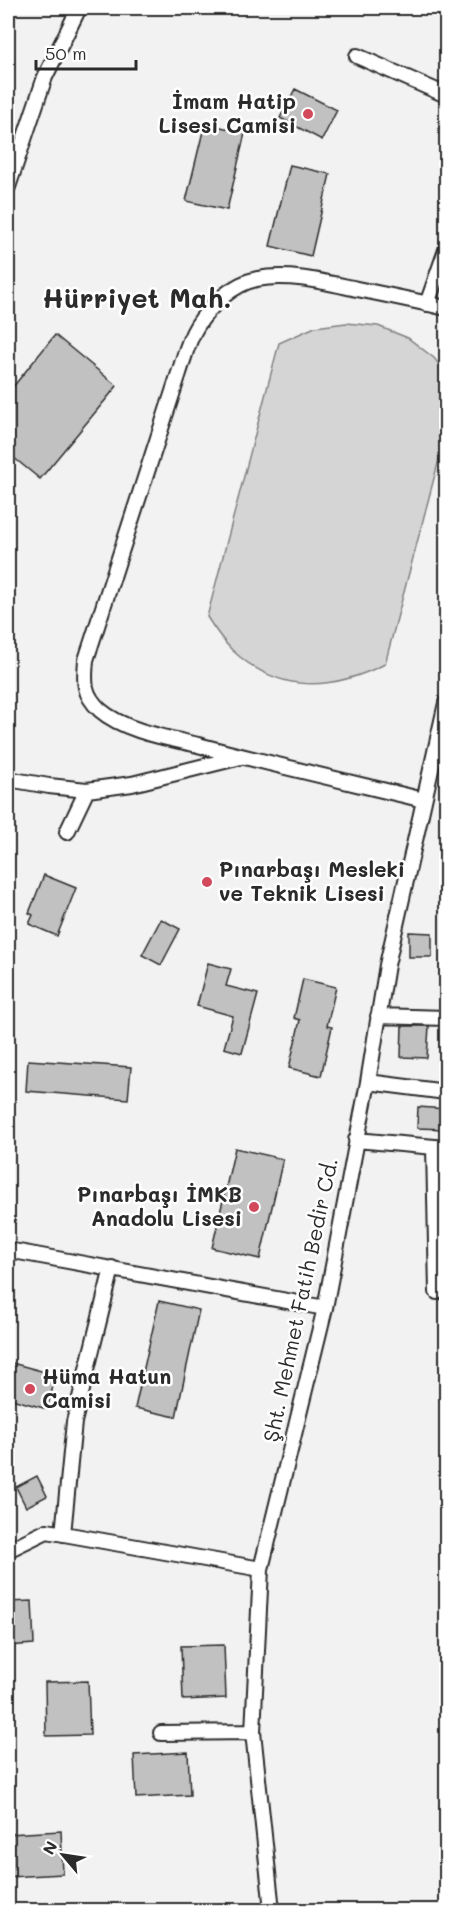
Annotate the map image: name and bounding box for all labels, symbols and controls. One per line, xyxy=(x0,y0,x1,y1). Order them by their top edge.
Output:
scale bar xyxy=(36,33,136,71)
text: 50 m xyxy=(45,41,87,65)
place label: İmam Hatip Lisesi Camisi xyxy=(158,87,296,138)
marker: İmam Hatip Lisesi Camisi xyxy=(301,107,315,121)
district label: Hürriyet Mah. xyxy=(42,280,232,315)
place label: Pınarbaşı Mesleki ve Teknik Lisesi xyxy=(219,855,405,906)
marker: Pınarbaşı Mesleki ve Teknik Lisesi xyxy=(200,875,214,889)
street label: Şht. Mehmet Fatih Bedir Cd. xyxy=(256,1155,343,1444)
place label: Pınarbaşı İMKB Anadolu Lisesi xyxy=(77,1180,242,1231)
marker: Pınarbaşı İMKB Anadolu Lisesi xyxy=(247,1200,261,1214)
place label: Hüma Hatun Camisi xyxy=(42,1362,171,1413)
marker: Hüma Hatun Camisi xyxy=(23,1382,37,1396)
north arrow xyxy=(33,1825,93,1885)
text: N xyxy=(37,1837,62,1858)

